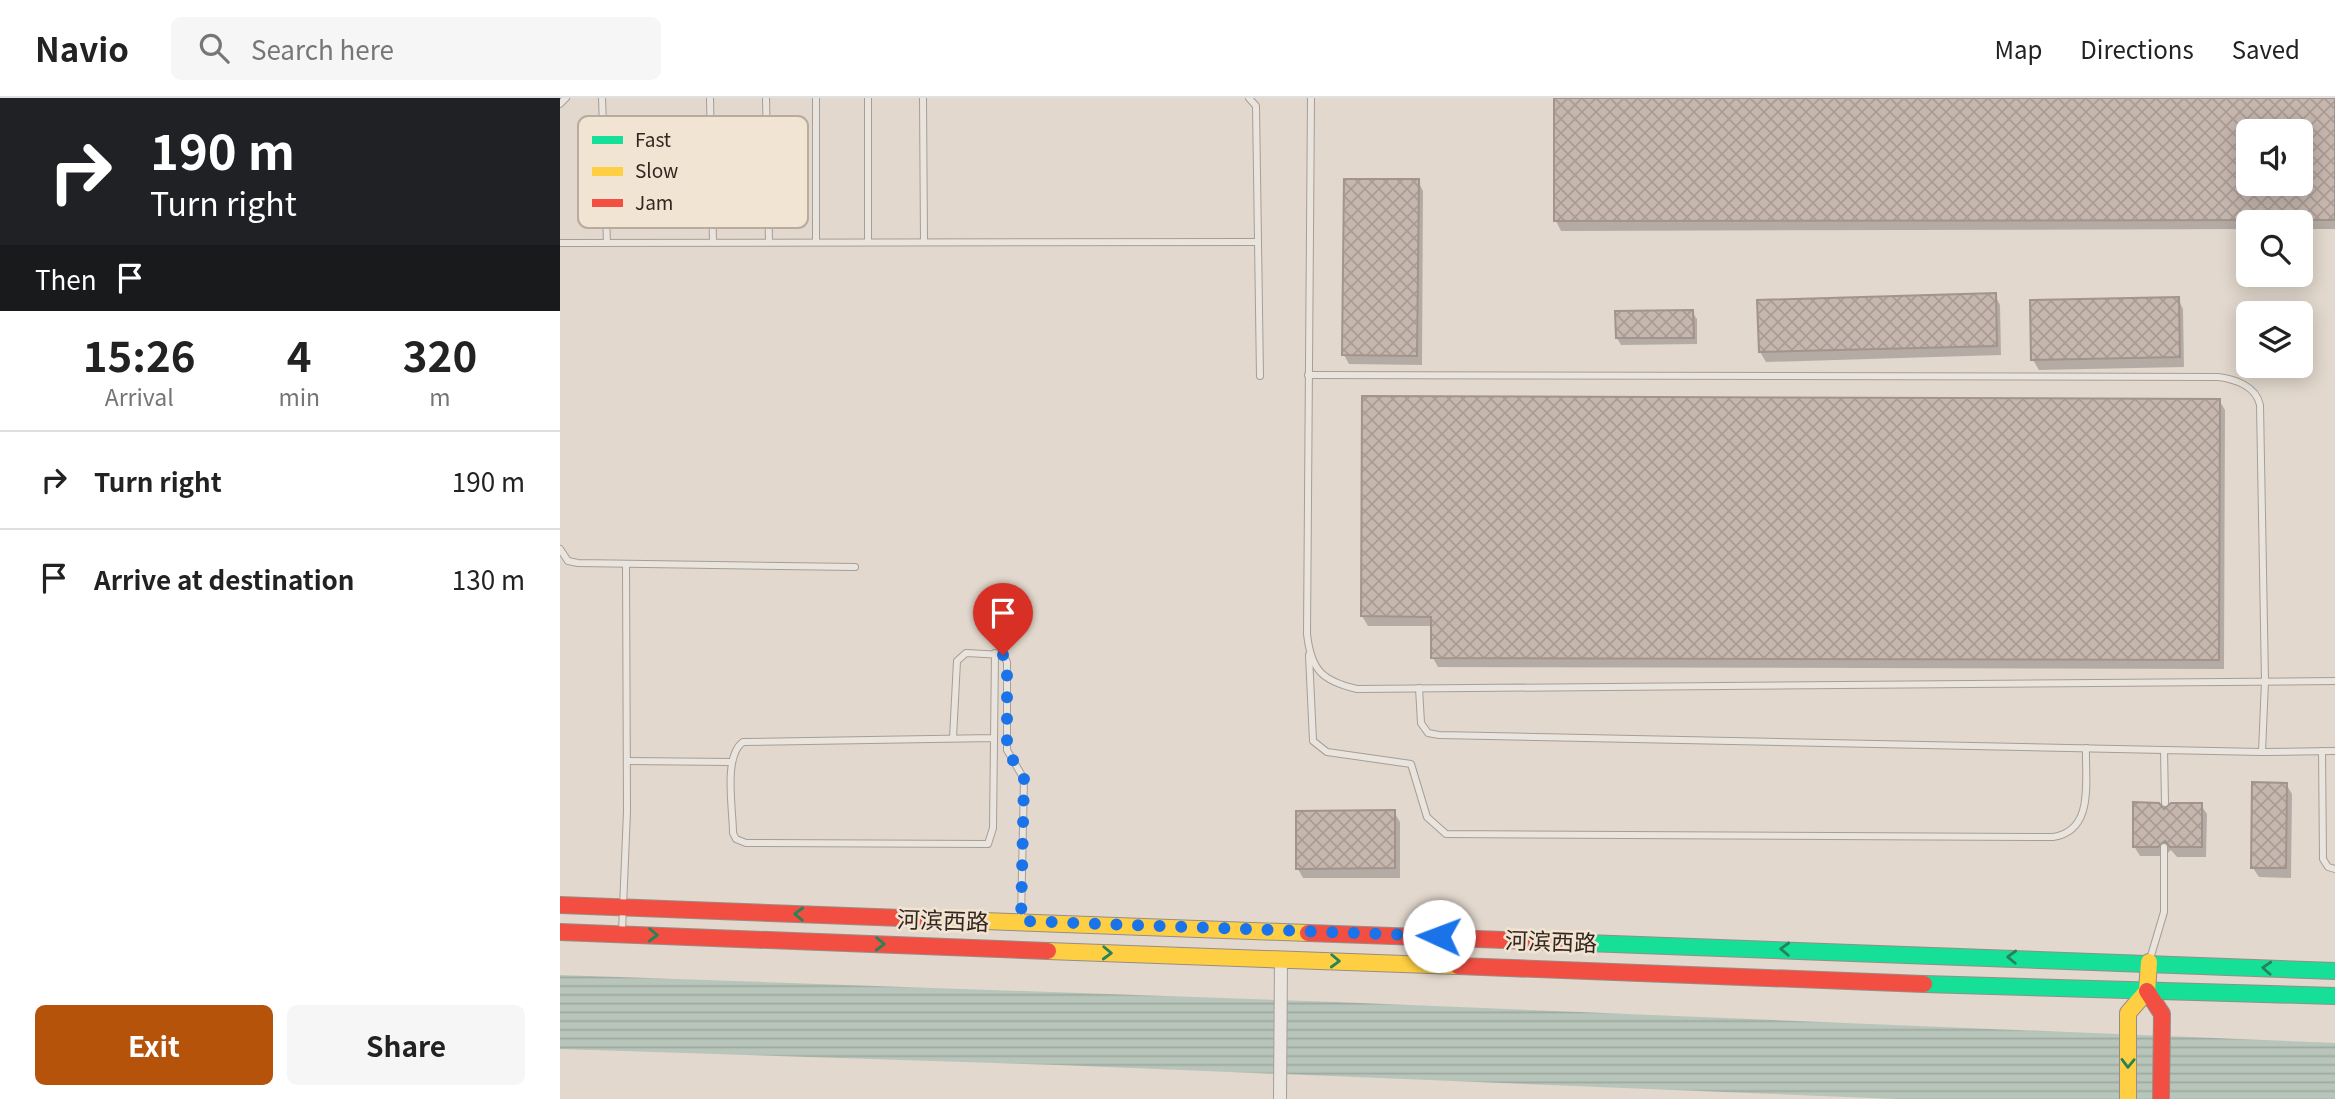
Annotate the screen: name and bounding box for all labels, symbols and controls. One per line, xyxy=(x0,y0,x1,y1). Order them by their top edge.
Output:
search box xyxy=(171,17,661,80)
text: Navio xyxy=(35,24,129,72)
icon: search xyxy=(195,29,233,67)
text: Search here xyxy=(251,30,394,67)
text: Map xyxy=(1994,31,2042,66)
text: Directions xyxy=(2080,31,2194,66)
text: Saved xyxy=(2232,31,2300,66)
text: 190 m xyxy=(150,113,295,184)
legend xyxy=(578,116,808,228)
map controls xyxy=(2236,119,2313,378)
button: sound xyxy=(2236,119,2313,196)
text: Fast xyxy=(635,125,671,152)
icon: right xyxy=(35,126,126,217)
text: Slow xyxy=(635,156,678,183)
text: Turn right xyxy=(150,179,297,225)
text: Jam xyxy=(635,188,673,215)
button: search xyxy=(2236,210,2313,287)
icon: arrive xyxy=(111,259,149,297)
text: Then xyxy=(35,260,97,297)
button: layers xyxy=(2236,301,2313,378)
text: 15:26 xyxy=(83,323,196,384)
text: 4 xyxy=(287,323,312,384)
text: 320 xyxy=(403,323,477,384)
text: Arrival xyxy=(105,379,174,413)
text: min xyxy=(278,379,320,413)
text: m xyxy=(429,379,451,413)
icon: right xyxy=(35,461,73,499)
text: Turn right xyxy=(94,462,222,499)
text: 190 m xyxy=(452,462,525,499)
icon: arrive xyxy=(35,559,73,597)
text: Arrive at destination xyxy=(94,560,355,597)
text: 130 m xyxy=(452,560,525,597)
pin xyxy=(973,583,1033,655)
icon: arrive xyxy=(984,594,1022,632)
position arrow xyxy=(1402,899,1476,973)
street label: 河滨西路 xyxy=(896,900,990,938)
one-way arrow xyxy=(793,906,804,921)
street label: 河滨西路 xyxy=(1504,921,1598,959)
one-way arrow xyxy=(647,928,658,943)
one-way arrow xyxy=(875,936,886,951)
one-way arrow xyxy=(1779,941,1790,956)
one-way arrow xyxy=(1102,945,1113,960)
one-way arrow xyxy=(2007,949,2018,964)
one-way arrow xyxy=(1329,953,1340,968)
one-way arrow xyxy=(2261,960,2272,975)
button: Exit xyxy=(35,1005,273,1085)
button: Share xyxy=(287,1005,525,1085)
one-way arrow xyxy=(2120,1058,2136,1068)

